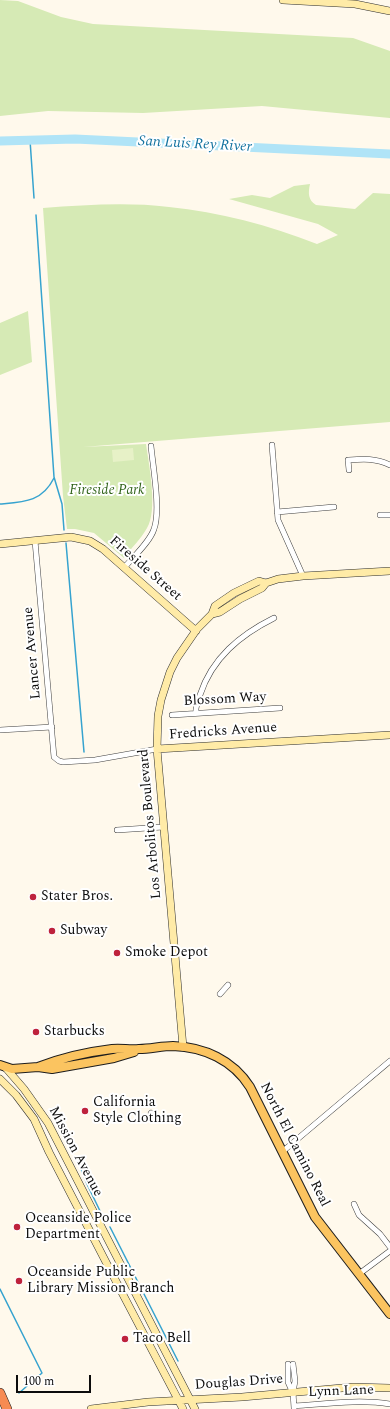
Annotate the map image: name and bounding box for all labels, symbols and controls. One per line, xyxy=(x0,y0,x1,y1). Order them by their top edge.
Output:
water label: San Luis Rey River xyxy=(138,133,252,157)
park label: Fireside Park xyxy=(69,483,145,499)
street label: Fireside Street xyxy=(105,533,185,605)
street label: Lancer Avenue xyxy=(21,606,45,700)
street label: Blossom Way xyxy=(183,689,267,711)
street label: Fredricks Avenue xyxy=(168,720,278,744)
street label: Los Arbolitos Boulevard xyxy=(136,748,166,900)
place label: Stater Bros. xyxy=(41,889,113,905)
marker: Stater Bros. xyxy=(28,892,38,902)
place label: Subway xyxy=(60,923,107,939)
marker: Subway xyxy=(47,926,57,936)
place label: Smoke Depot xyxy=(125,945,208,961)
marker: Smoke Depot xyxy=(112,948,122,958)
place label: Starbucks xyxy=(44,1024,105,1040)
marker: Starbucks xyxy=(31,1027,41,1037)
street label: North El Camino Real xyxy=(255,1080,333,1210)
place label: California Style Clothing xyxy=(93,1095,182,1128)
street label: Mission Avenue xyxy=(44,1104,106,1200)
marker: California Style Clothing xyxy=(80,1106,90,1116)
place label: Oceanside Police Department xyxy=(25,1211,132,1244)
marker: Oceanside Police Department xyxy=(12,1222,22,1232)
place label: Oceanside Public Library Mission Branch xyxy=(27,1265,175,1298)
marker: Oceanside Public Library Mission Branch xyxy=(14,1276,24,1286)
place label: Taco Bell xyxy=(133,1331,191,1347)
marker: Taco Bell xyxy=(120,1334,130,1344)
scale bar xyxy=(18,1367,93,1393)
text: 100 m xyxy=(23,1372,54,1391)
street label: Douglas Drive xyxy=(194,1372,284,1394)
street label: Lynn Lane xyxy=(308,1382,374,1402)

